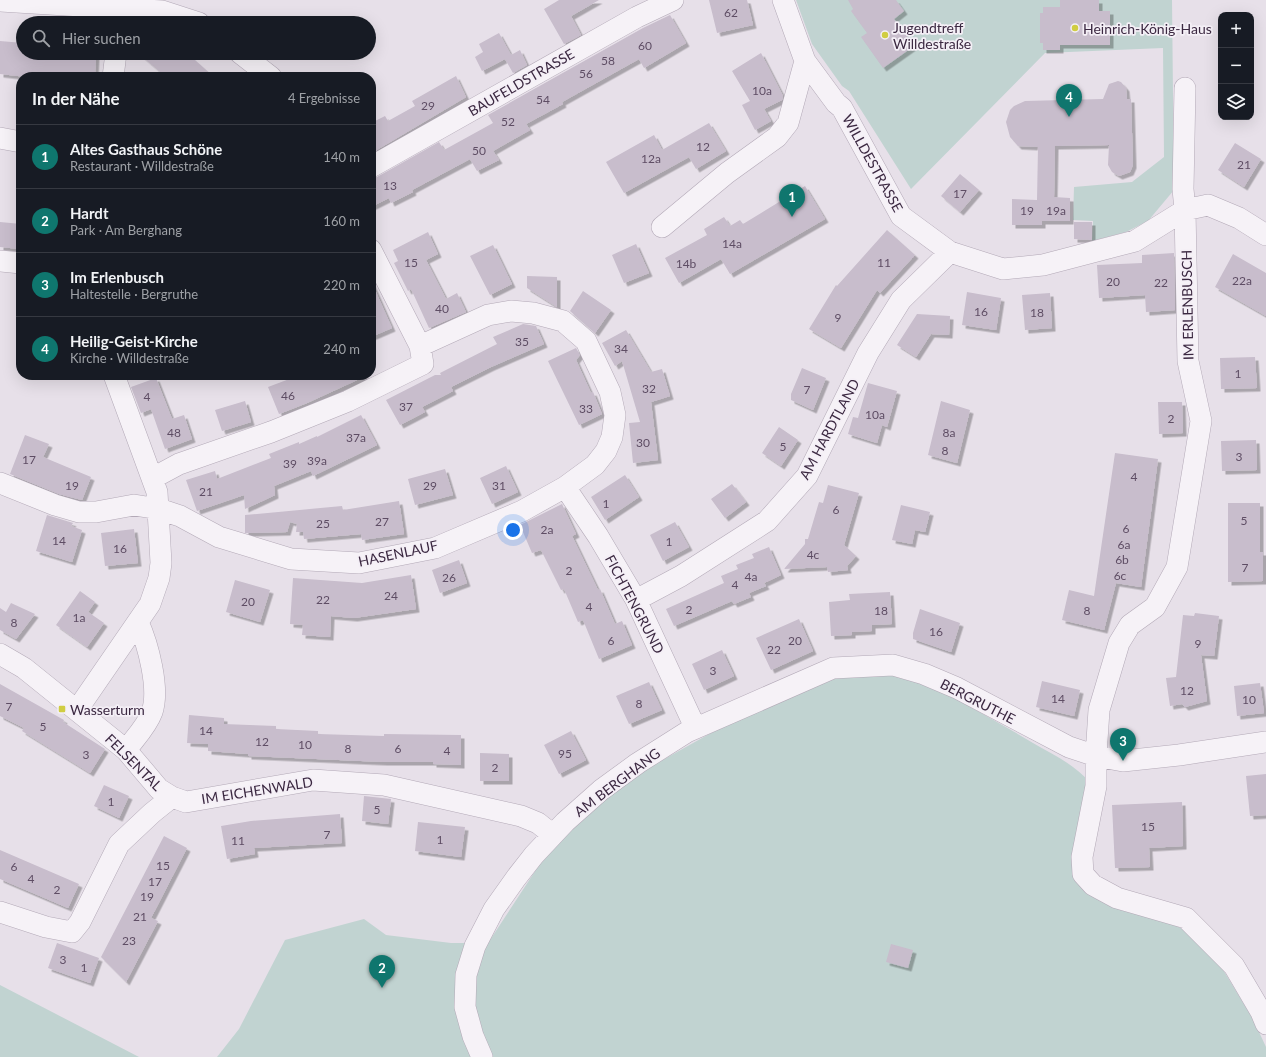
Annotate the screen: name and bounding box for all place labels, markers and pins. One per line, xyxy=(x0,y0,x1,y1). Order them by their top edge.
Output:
place label: Jugendtreff Willdestraße xyxy=(893,19,971,52)
place label: Heinrich-König-Haus xyxy=(1083,20,1212,37)
marker: Heinrich-König-Haus xyxy=(1070,23,1080,33)
marker: Jugendtreff Willdestraße xyxy=(880,30,890,40)
pin: 4 xyxy=(1056,84,1082,117)
pin: 1 xyxy=(779,184,805,217)
place label: Wasserturm xyxy=(70,701,145,718)
marker: Wasserturm xyxy=(57,704,67,714)
pin: 3 xyxy=(1110,728,1136,761)
pin: 2 xyxy=(369,955,395,988)

